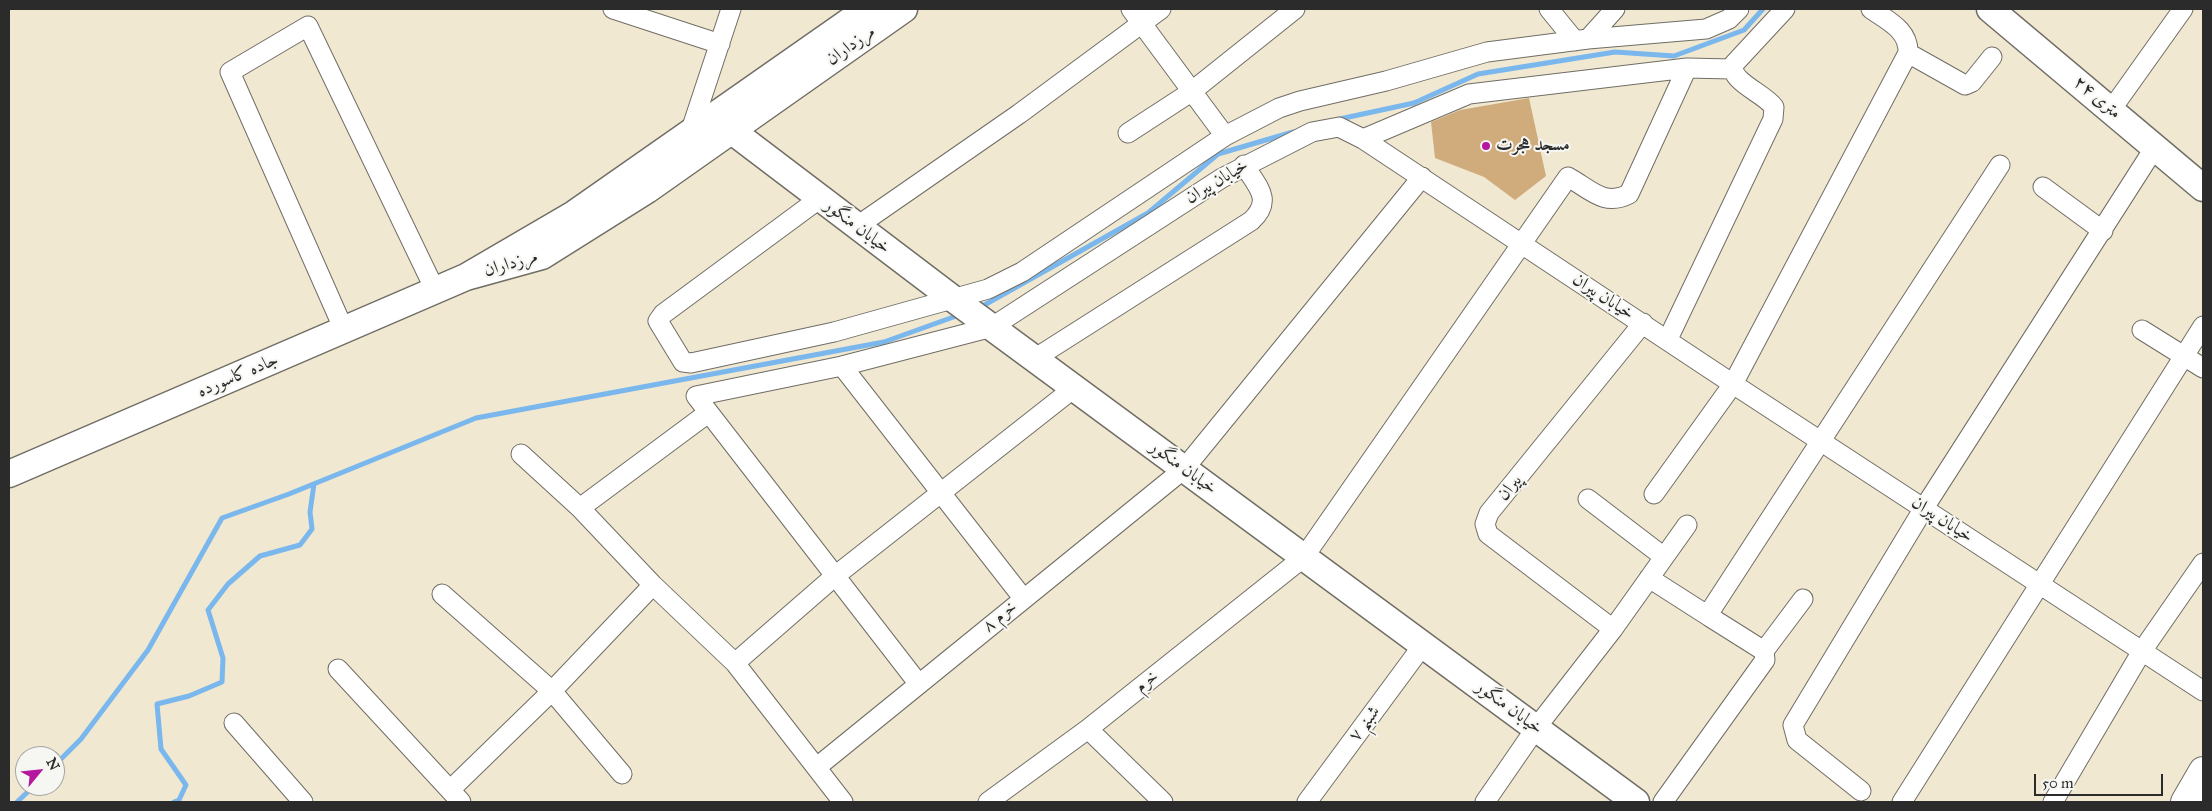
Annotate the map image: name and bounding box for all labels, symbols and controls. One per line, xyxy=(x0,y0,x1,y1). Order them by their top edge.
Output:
street label: مرزداران xyxy=(822,21,880,71)
street label: ۲۴ متری xyxy=(2069,72,2125,124)
place label: مسجد هجرت xyxy=(1496,135,1570,157)
marker: مسجد هجرت xyxy=(1480,140,1492,152)
street label: خیابان پیران xyxy=(1182,155,1252,209)
street label: خیابان منگور xyxy=(820,195,894,259)
street label: مرزداران xyxy=(481,246,541,282)
street label: خیابان پیران xyxy=(1568,269,1638,325)
street label: جاده کاسورده xyxy=(194,349,282,403)
street label: خیابان منگور xyxy=(1145,437,1221,499)
street label: پیران xyxy=(1493,471,1527,505)
street label: خیابان پیران xyxy=(1907,492,1977,548)
street label: خرم ۸ xyxy=(978,597,1022,637)
street label: خرم xyxy=(1131,666,1163,698)
street label: خیابان منگور xyxy=(1471,677,1547,739)
street label: شبنم ۷ xyxy=(1345,702,1385,746)
north arrow xyxy=(15,746,65,796)
text: N xyxy=(43,755,63,773)
scale bar xyxy=(2037,764,2166,796)
text: 50 m xyxy=(2042,774,2074,792)

